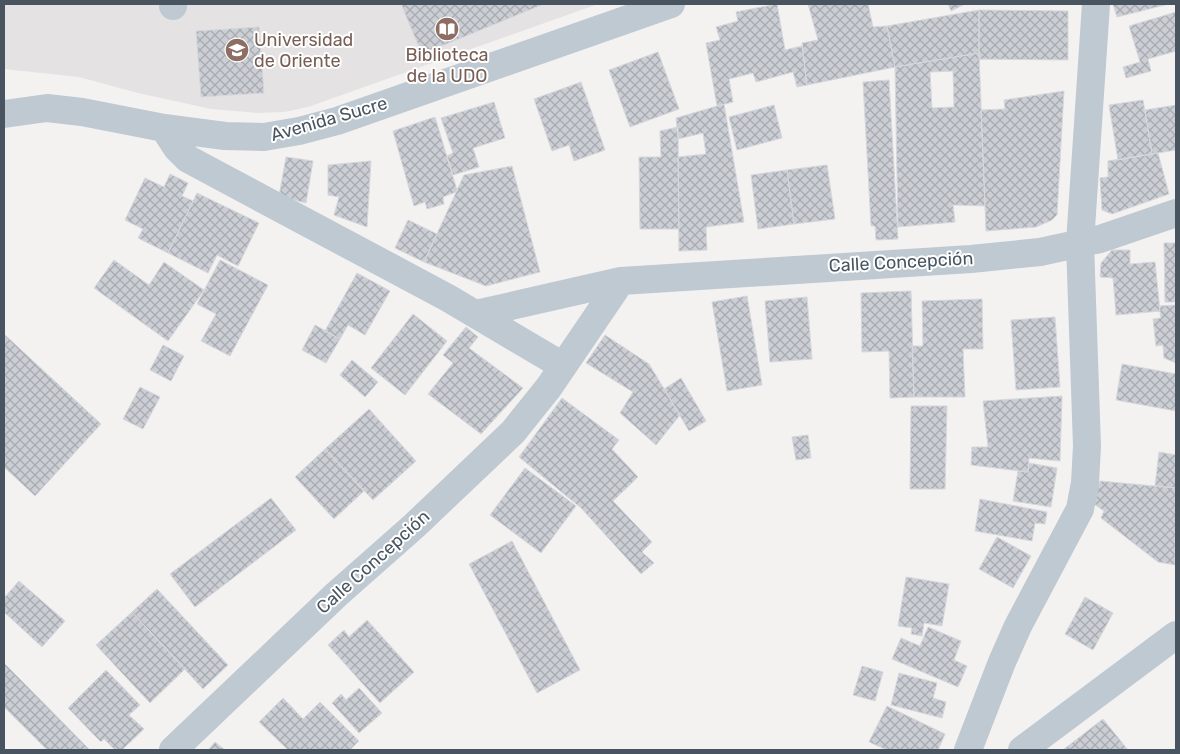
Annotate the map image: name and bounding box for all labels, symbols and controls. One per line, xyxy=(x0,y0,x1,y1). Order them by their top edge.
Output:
library icon: Biblioteca de la UDO xyxy=(434,16,460,42)
place label: Universidad de Oriente xyxy=(254,29,353,72)
school or university icon: Universidad de Oriente xyxy=(224,37,250,63)
place label: Biblioteca de la UDO xyxy=(405,44,489,87)
street label: Avenida Sucre xyxy=(268,92,390,146)
street label: Calle Concepción xyxy=(828,247,974,277)
street label: Calle Concepción xyxy=(312,505,434,619)

